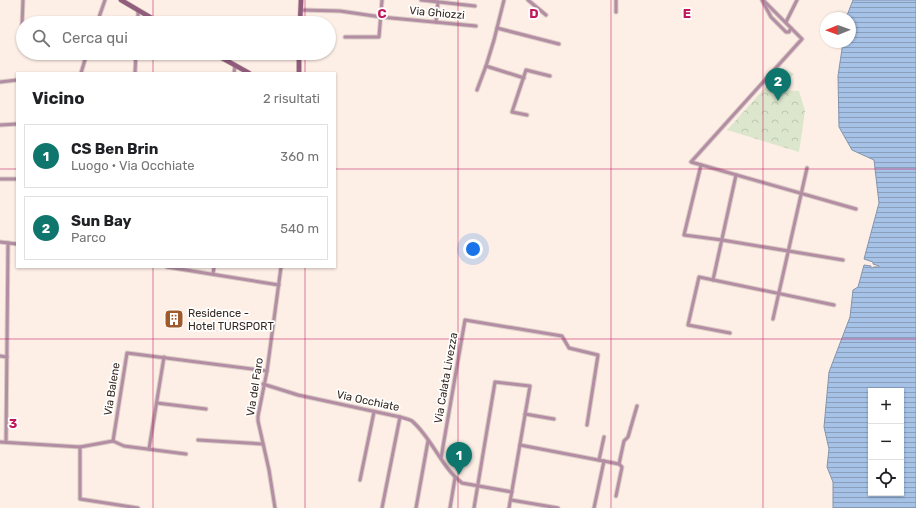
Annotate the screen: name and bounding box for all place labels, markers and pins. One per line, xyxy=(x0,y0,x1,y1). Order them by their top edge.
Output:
pin: 2 xyxy=(765,68,791,101)
place label: Residence - Hotel TURSPORT xyxy=(188,307,274,333)
building icon: Residence - Hotel TURSPORT xyxy=(163,308,185,330)
pin: 1 xyxy=(446,442,472,475)

